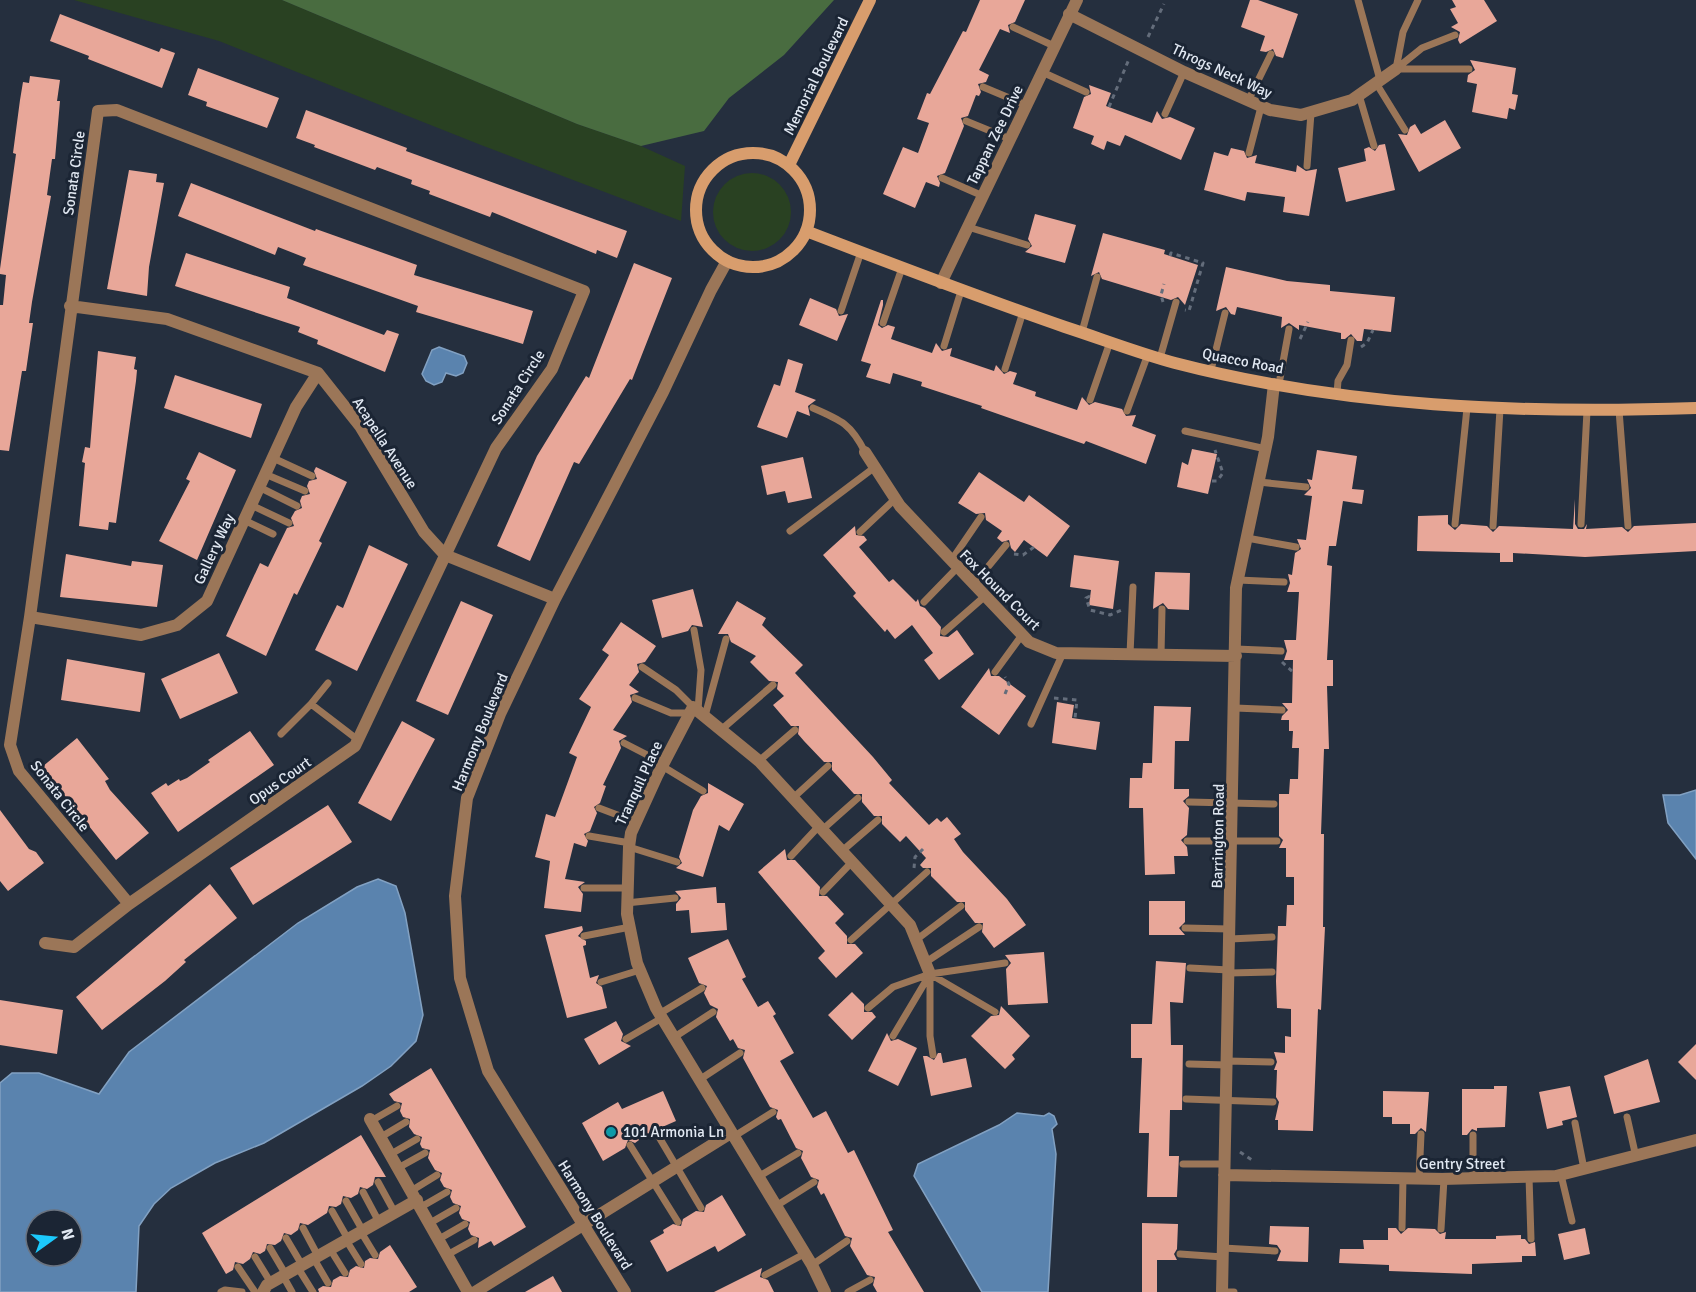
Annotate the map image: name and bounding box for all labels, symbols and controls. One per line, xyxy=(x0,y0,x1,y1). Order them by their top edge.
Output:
street label: Memorial Boulevard xyxy=(780,14,852,138)
street label: Throgs Neck Way xyxy=(1169,40,1275,102)
street label: Tappan Zee Drive xyxy=(963,82,1027,188)
street label: Sonata Circle xyxy=(59,130,89,216)
street label: Quacco Road xyxy=(1201,344,1285,378)
street label: Sonata Circle xyxy=(487,346,549,428)
street label: Acapella Avenue xyxy=(349,394,421,492)
street label: Gallery Way xyxy=(190,511,238,587)
street label: Fox Hound Court xyxy=(956,546,1044,634)
street label: Harmony Boulevard xyxy=(448,670,512,794)
street label: Tranquil Place xyxy=(612,738,666,828)
street label: Opus Court xyxy=(245,753,315,809)
street label: Sonata Circle xyxy=(27,757,93,835)
street label: Barrington Road xyxy=(1208,783,1228,888)
place label: 101 Armonia Ln xyxy=(623,1123,724,1141)
marker: 101 Armonia Ln xyxy=(604,1125,618,1139)
street label: Gentry Street xyxy=(1419,1155,1505,1173)
street label: Harmony Boulevard xyxy=(554,1157,636,1273)
north arrow xyxy=(24,1208,84,1268)
text: N xyxy=(56,1226,79,1242)

